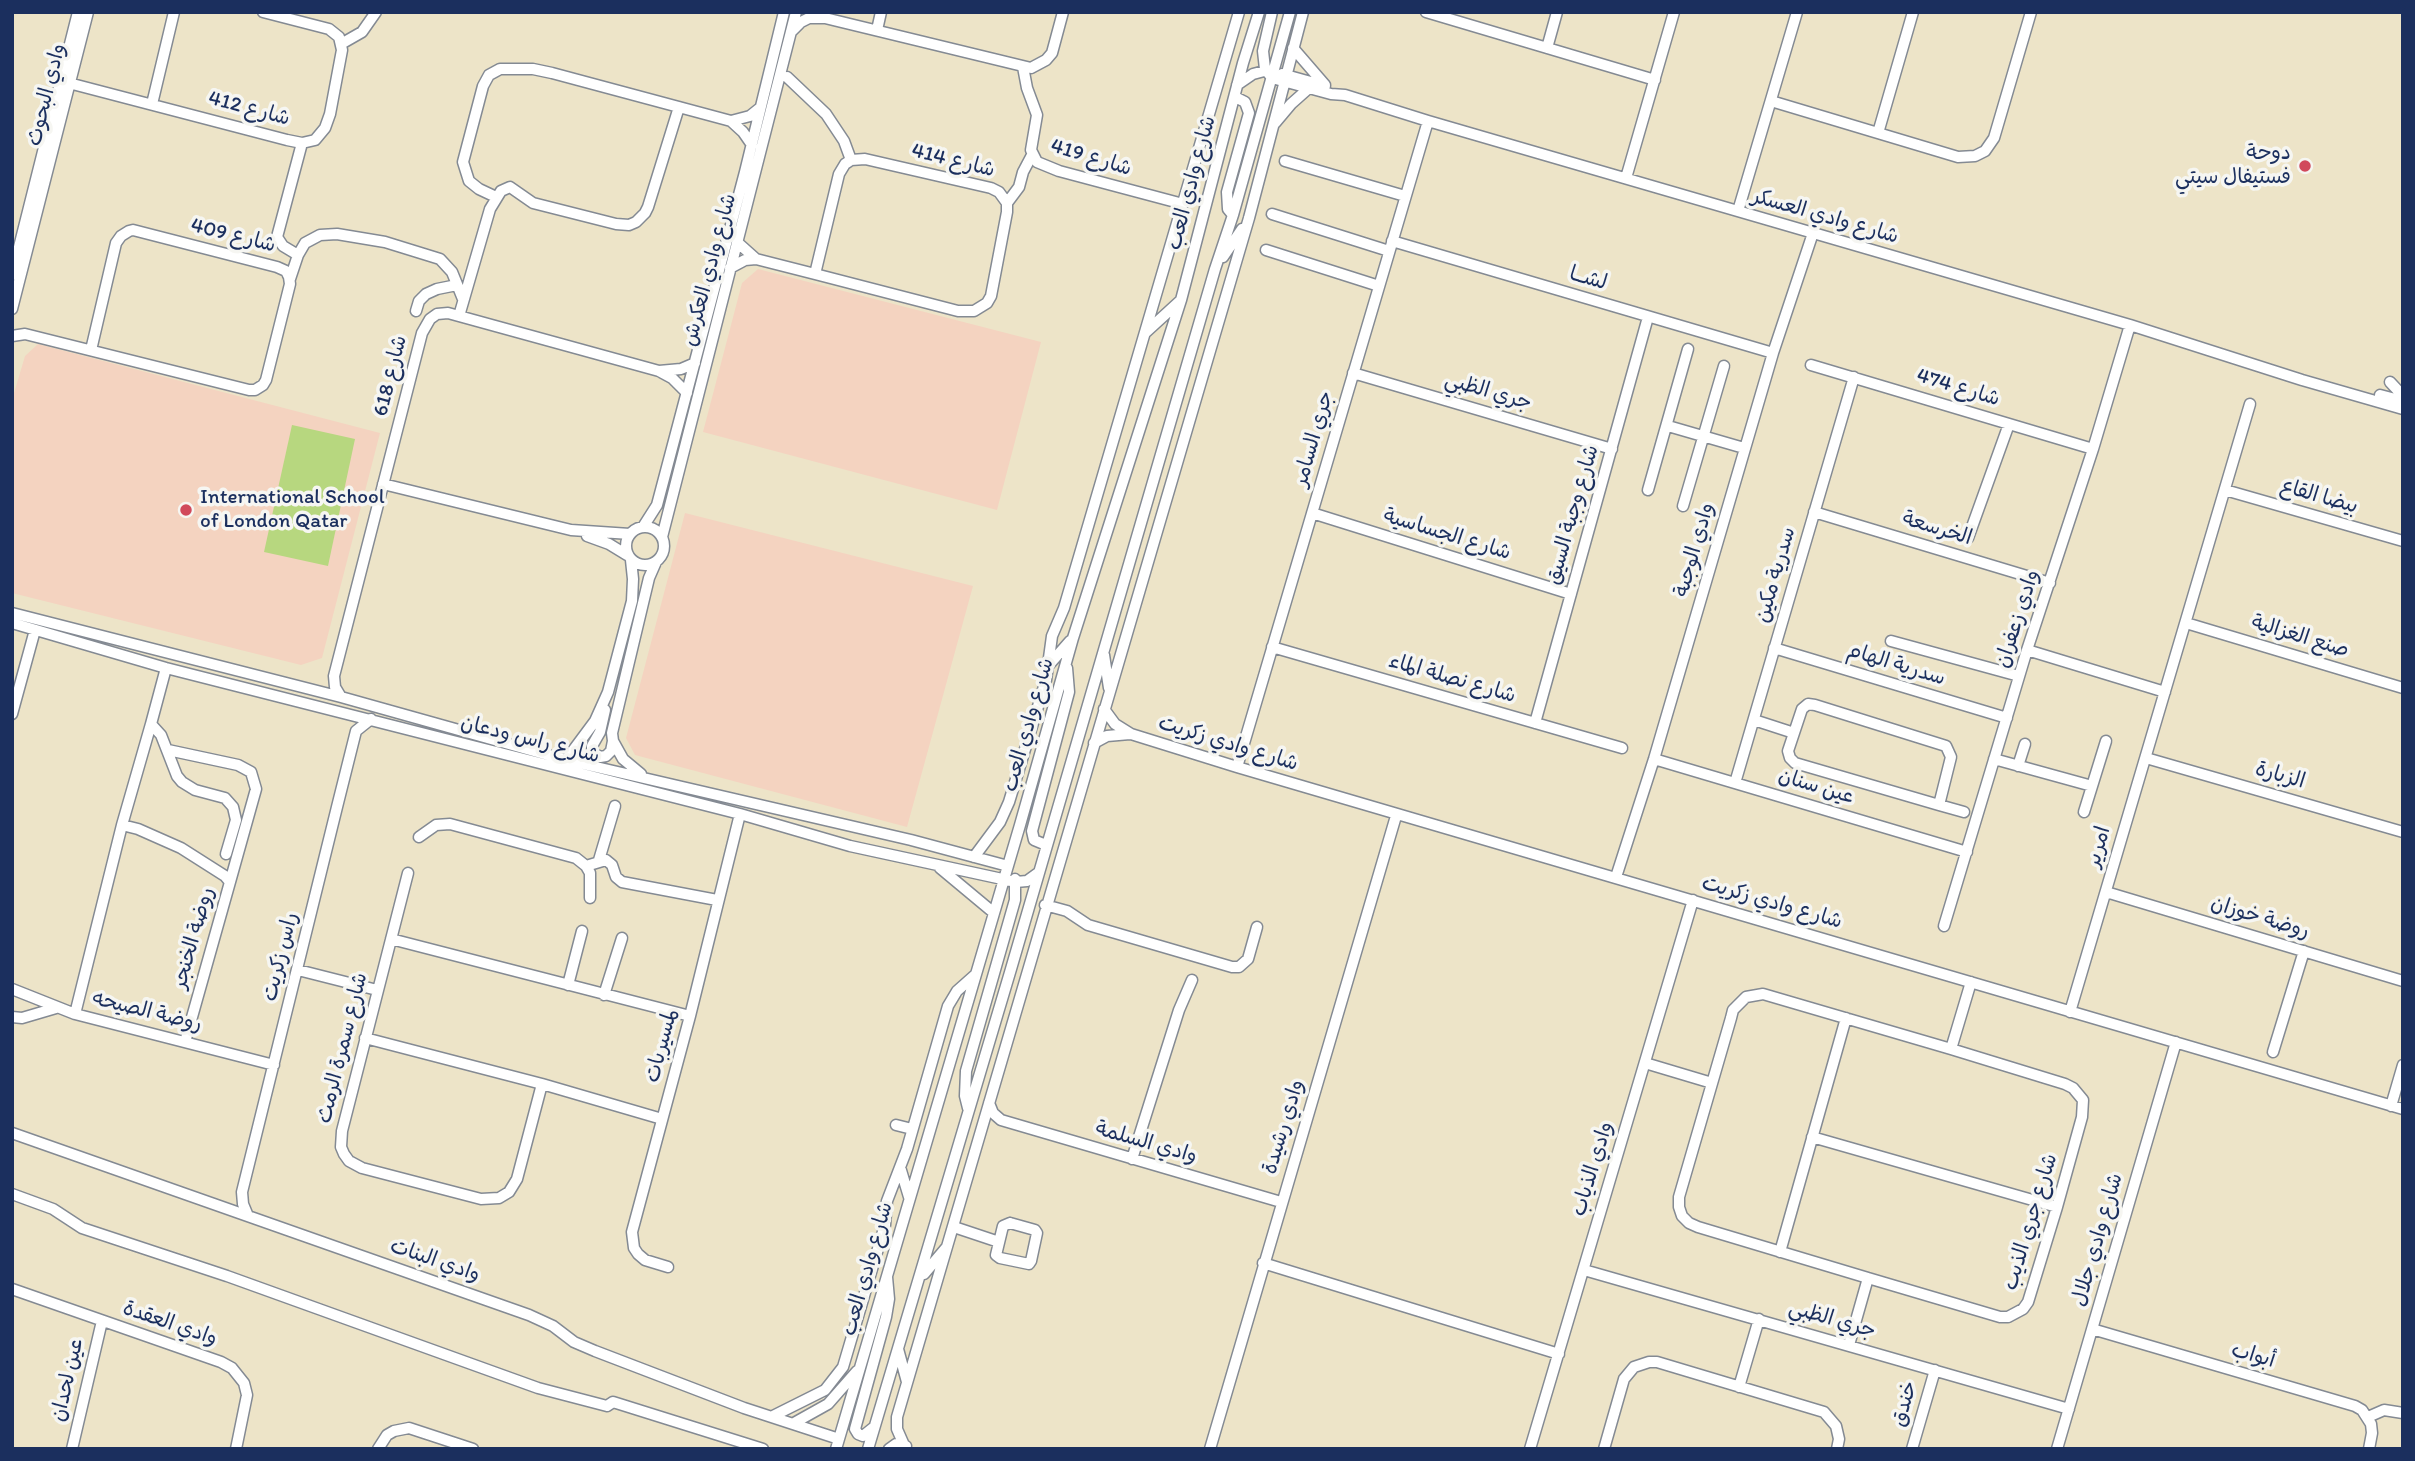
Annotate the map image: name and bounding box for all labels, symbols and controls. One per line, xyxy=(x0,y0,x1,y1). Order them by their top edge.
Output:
street label: وادي البحوث xyxy=(22,41,72,149)
street label: شارع 412 xyxy=(205,86,293,132)
street label: شارع وادي العب xyxy=(1162,113,1222,253)
street label: شارع 419 xyxy=(1047,134,1135,182)
street label: شارع 414 xyxy=(909,138,997,184)
place label: دوحة فستيفال سيتي xyxy=(2175,141,2291,191)
marker: دوحة فستيفال سيتي xyxy=(2297,158,2313,174)
street label: شارع وادي العسكر xyxy=(1749,184,1901,250)
street label: شارع وادي العكرش xyxy=(678,191,742,349)
street label: شارع 409 xyxy=(188,213,278,259)
street label: لشــا xyxy=(1566,262,1610,296)
street label: شارع 618 xyxy=(369,333,413,419)
street label: شارع 474 xyxy=(1913,363,2003,413)
street label: جري الظبي xyxy=(1442,368,1534,416)
street label: جري السامر xyxy=(1288,388,1340,490)
street label: شارع وجبة السيق xyxy=(1541,442,1605,588)
street label: بيضا القاع xyxy=(2277,474,2361,520)
place label: International School of London Qatar xyxy=(200,485,385,535)
street label: وادي الوجبة xyxy=(1670,500,1720,600)
marker: International School of London Qatar xyxy=(178,502,194,518)
street label: شارع الجساسية xyxy=(1380,504,1514,566)
street label: الخرسعة xyxy=(1899,507,1975,551)
street label: سدرية مكين xyxy=(1750,524,1802,626)
street label: وادي زعفران xyxy=(1990,567,2046,671)
street label: صنع الغزالية xyxy=(2248,610,2352,664)
street label: سدرية الهام xyxy=(1844,638,1948,692)
street label: شارع نصلة الماء xyxy=(1386,649,1518,709)
street label: شارع وادي العب xyxy=(998,655,1060,795)
street label: شارع راس ودعان xyxy=(458,711,602,769)
street label: شارع وادي زكريت xyxy=(1155,711,1301,777)
street label: الزبارة xyxy=(2252,757,2308,795)
street label: عين سنان xyxy=(1775,764,1857,810)
street label: امرير xyxy=(2081,824,2117,870)
street label: شارع وادي زكريت xyxy=(1699,871,1845,935)
street label: روضة الخنجر xyxy=(168,884,220,992)
street label: روضة خوزان xyxy=(2208,891,2312,945)
street label: راس زكريت xyxy=(258,910,304,1004)
street label: شارع سمرة الرمث xyxy=(312,970,374,1126)
street label: روضة الصيحه xyxy=(89,986,205,1038)
street label: لمسيربات xyxy=(640,1007,684,1085)
street label: وادي رشيدة xyxy=(1258,1077,1310,1177)
street label: وادي السلمة xyxy=(1092,1116,1200,1170)
street label: وادي الذياب xyxy=(1567,1119,1619,1219)
street label: شارع جري الذيب xyxy=(1998,1151,2064,1293)
street label: شارع وادي جلال xyxy=(2067,1171,2129,1309)
street label: شارع وادي العب xyxy=(837,1199,899,1339)
street label: وادي البنات xyxy=(387,1234,483,1288)
street label: وادي العقدة xyxy=(119,1296,221,1352)
street label: جري الظبي xyxy=(1786,1296,1878,1344)
street label: عين لحدان xyxy=(46,1336,90,1424)
street label: أبواب xyxy=(2228,1338,2278,1374)
street label: خندق xyxy=(1886,1378,1924,1430)

